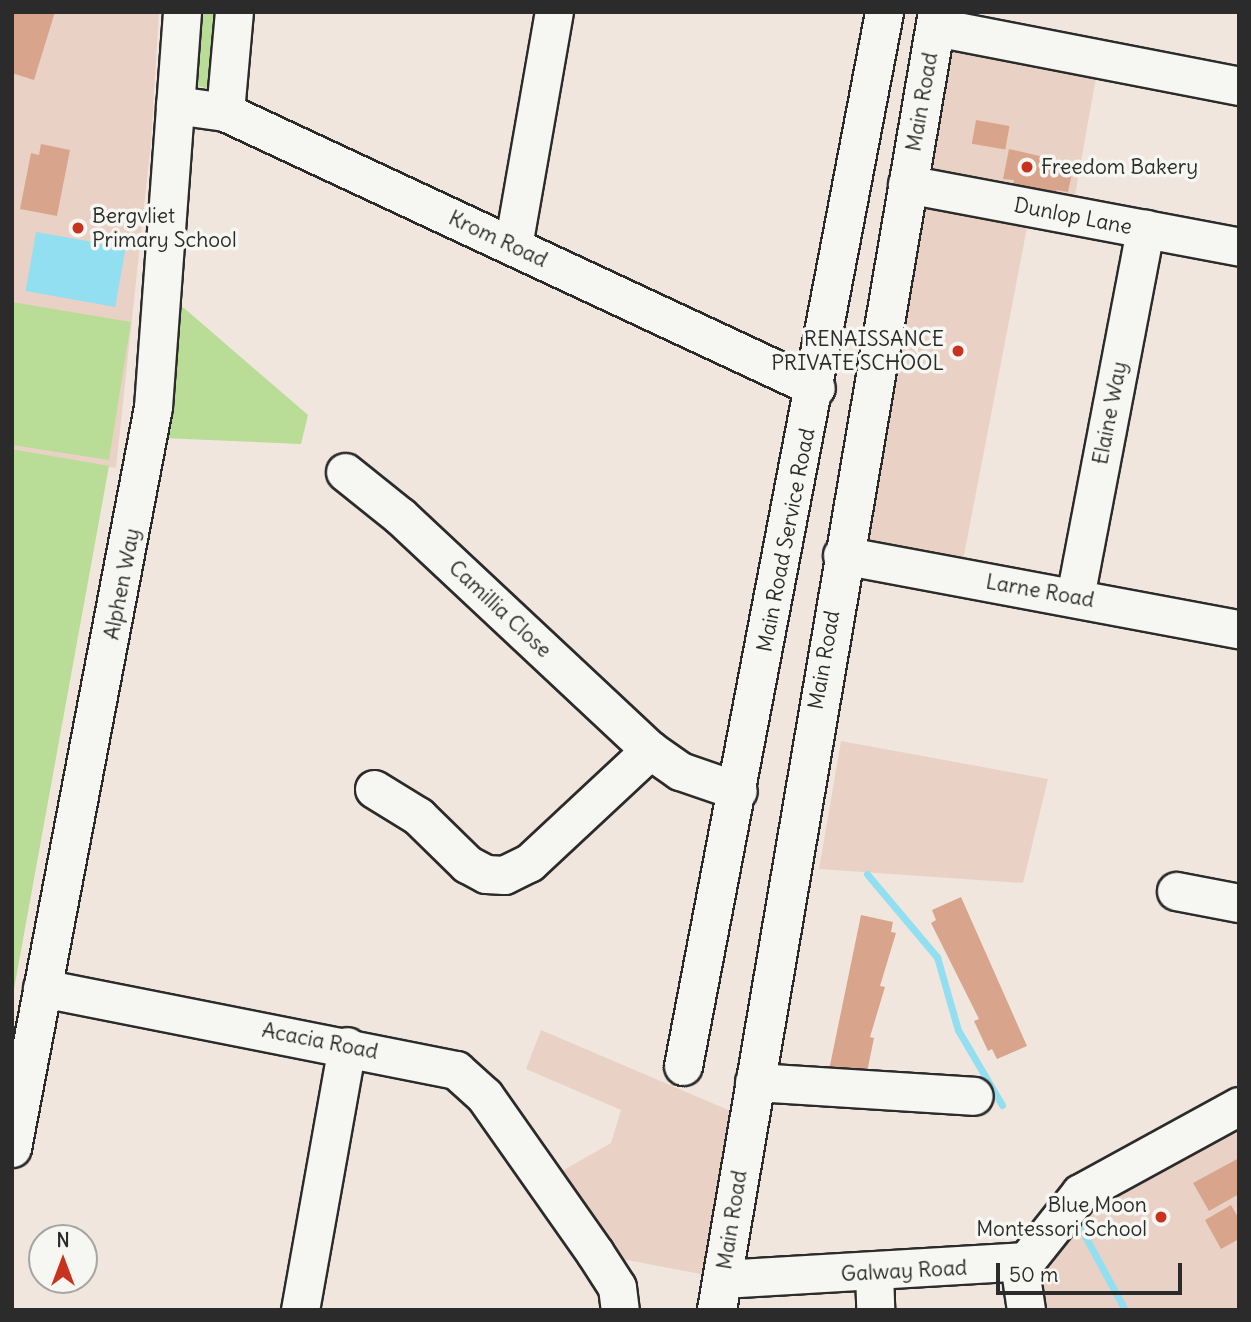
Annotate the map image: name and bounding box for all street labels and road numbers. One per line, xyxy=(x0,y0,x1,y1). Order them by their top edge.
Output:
street label: Main Road xyxy=(901,51,943,153)
street label: Dunlop Lane xyxy=(1012,192,1134,240)
street label: Krom Road xyxy=(445,205,551,273)
street label: Elaine Way xyxy=(1088,359,1132,467)
street label: Main Road Service Road xyxy=(752,426,820,654)
street label: Alphen Way xyxy=(99,526,145,642)
street label: Camillia Close xyxy=(443,555,557,663)
street label: Larne Road xyxy=(984,569,1096,613)
street label: Main Road xyxy=(803,609,845,711)
street label: Acacia Road xyxy=(260,1017,380,1065)
street label: Main Road xyxy=(712,1169,752,1271)
street label: Galway Road xyxy=(840,1255,968,1287)

